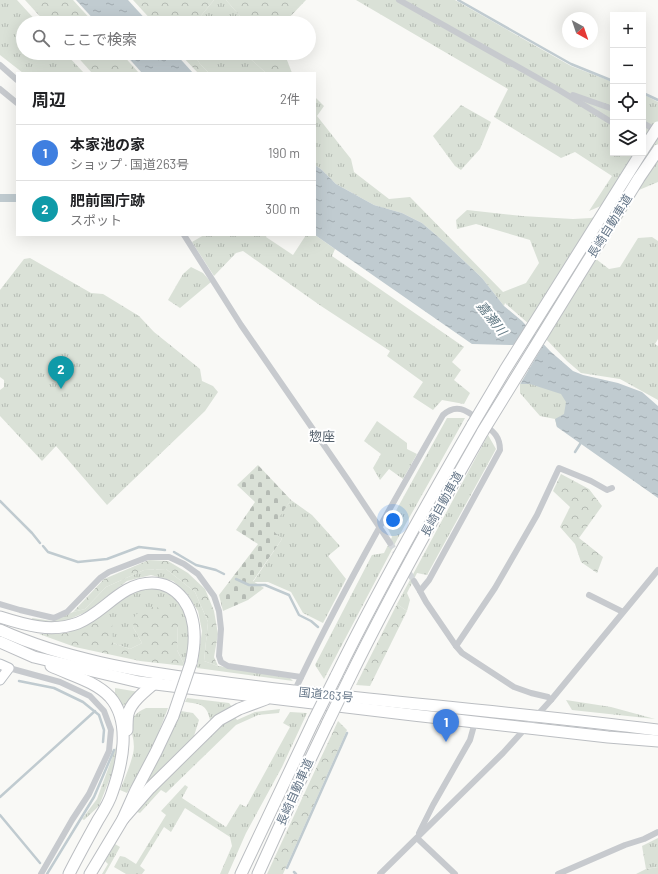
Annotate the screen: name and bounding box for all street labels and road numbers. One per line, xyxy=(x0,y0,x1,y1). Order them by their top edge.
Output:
street label: 長崎自動車道 xyxy=(584,191,634,260)
street label: 長崎自動車道 xyxy=(418,469,465,538)
street label: 国道263号 xyxy=(298,684,354,704)
street label: 長崎自動車道 xyxy=(273,756,315,827)

